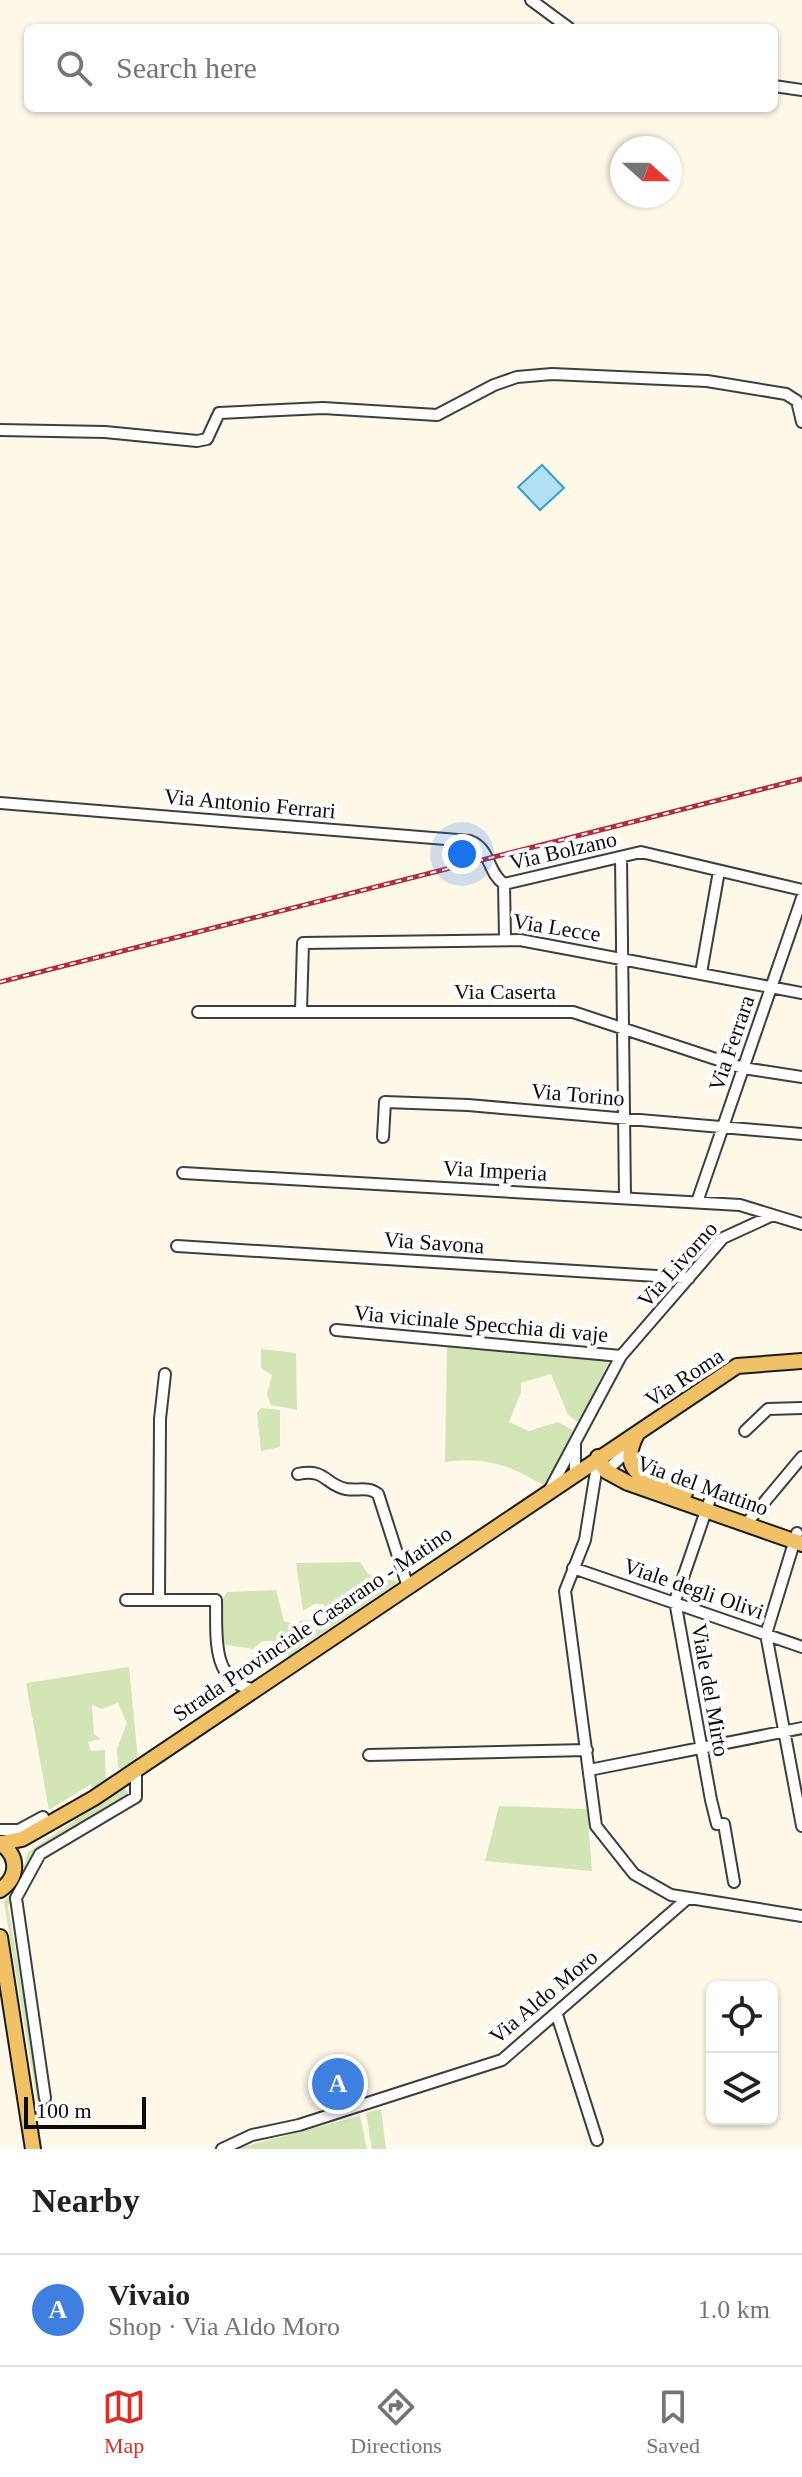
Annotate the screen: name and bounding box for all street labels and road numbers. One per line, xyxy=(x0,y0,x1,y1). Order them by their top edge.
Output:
street label: Via Antonio Ferrari xyxy=(163,784,337,823)
street label: Via Bolzano xyxy=(507,826,619,875)
street label: Via Lecce xyxy=(511,908,603,947)
street label: Via Caserta xyxy=(454,979,556,1004)
street label: Via Ferrara xyxy=(703,992,760,1094)
street label: Via Torino xyxy=(530,1078,626,1111)
street label: Via Imperia xyxy=(442,1155,548,1186)
street label: Via Livorno xyxy=(632,1216,722,1312)
street label: Via Savona xyxy=(383,1227,485,1258)
street label: Via vicinale Specchia di vaje xyxy=(353,1300,609,1347)
street label: Via Roma xyxy=(640,1343,728,1412)
street label: Via del Mattino xyxy=(634,1450,772,1521)
street label: Strada Provinciale Casarano - Matino xyxy=(168,1520,457,1726)
street label: Viale degli Olivi xyxy=(620,1553,767,1624)
street label: Viale del Mirto xyxy=(687,1622,734,1758)
street label: Via Aldo Moro xyxy=(484,1944,602,2049)

